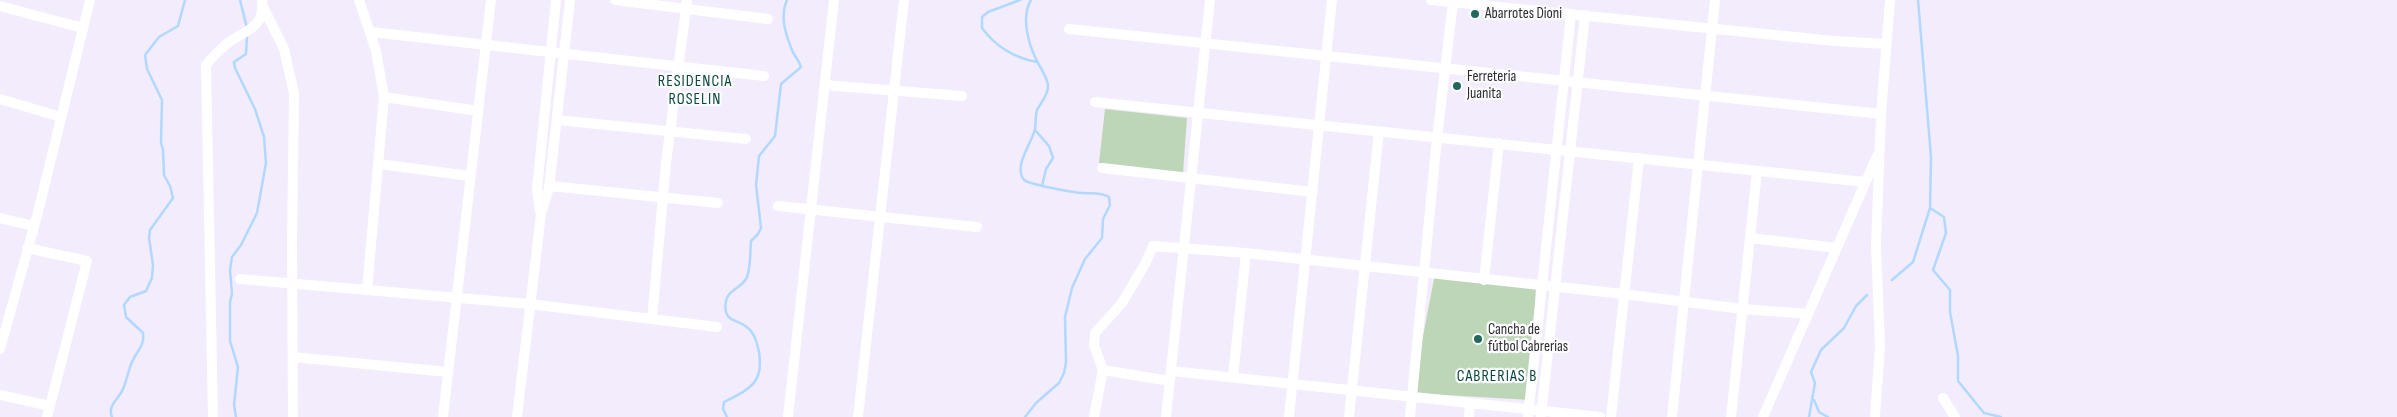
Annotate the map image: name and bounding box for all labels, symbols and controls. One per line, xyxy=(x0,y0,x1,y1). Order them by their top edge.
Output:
place label: Abarrotes Dioni xyxy=(1485,5,1562,23)
marker: Abarrotes Dioni xyxy=(1469,8,1481,20)
place label: Ferreteria Juanita xyxy=(1467,68,1516,103)
district label: RESIDENCIA ROSELIN xyxy=(656,72,734,110)
marker: Ferreteria Juanita xyxy=(1451,80,1463,92)
place label: Cancha de fútbol Cabrerias xyxy=(1488,321,1568,356)
marker: Cancha de fútbol Cabrerias xyxy=(1472,333,1484,345)
district label: CABRERIAS B xyxy=(1455,367,1539,387)

